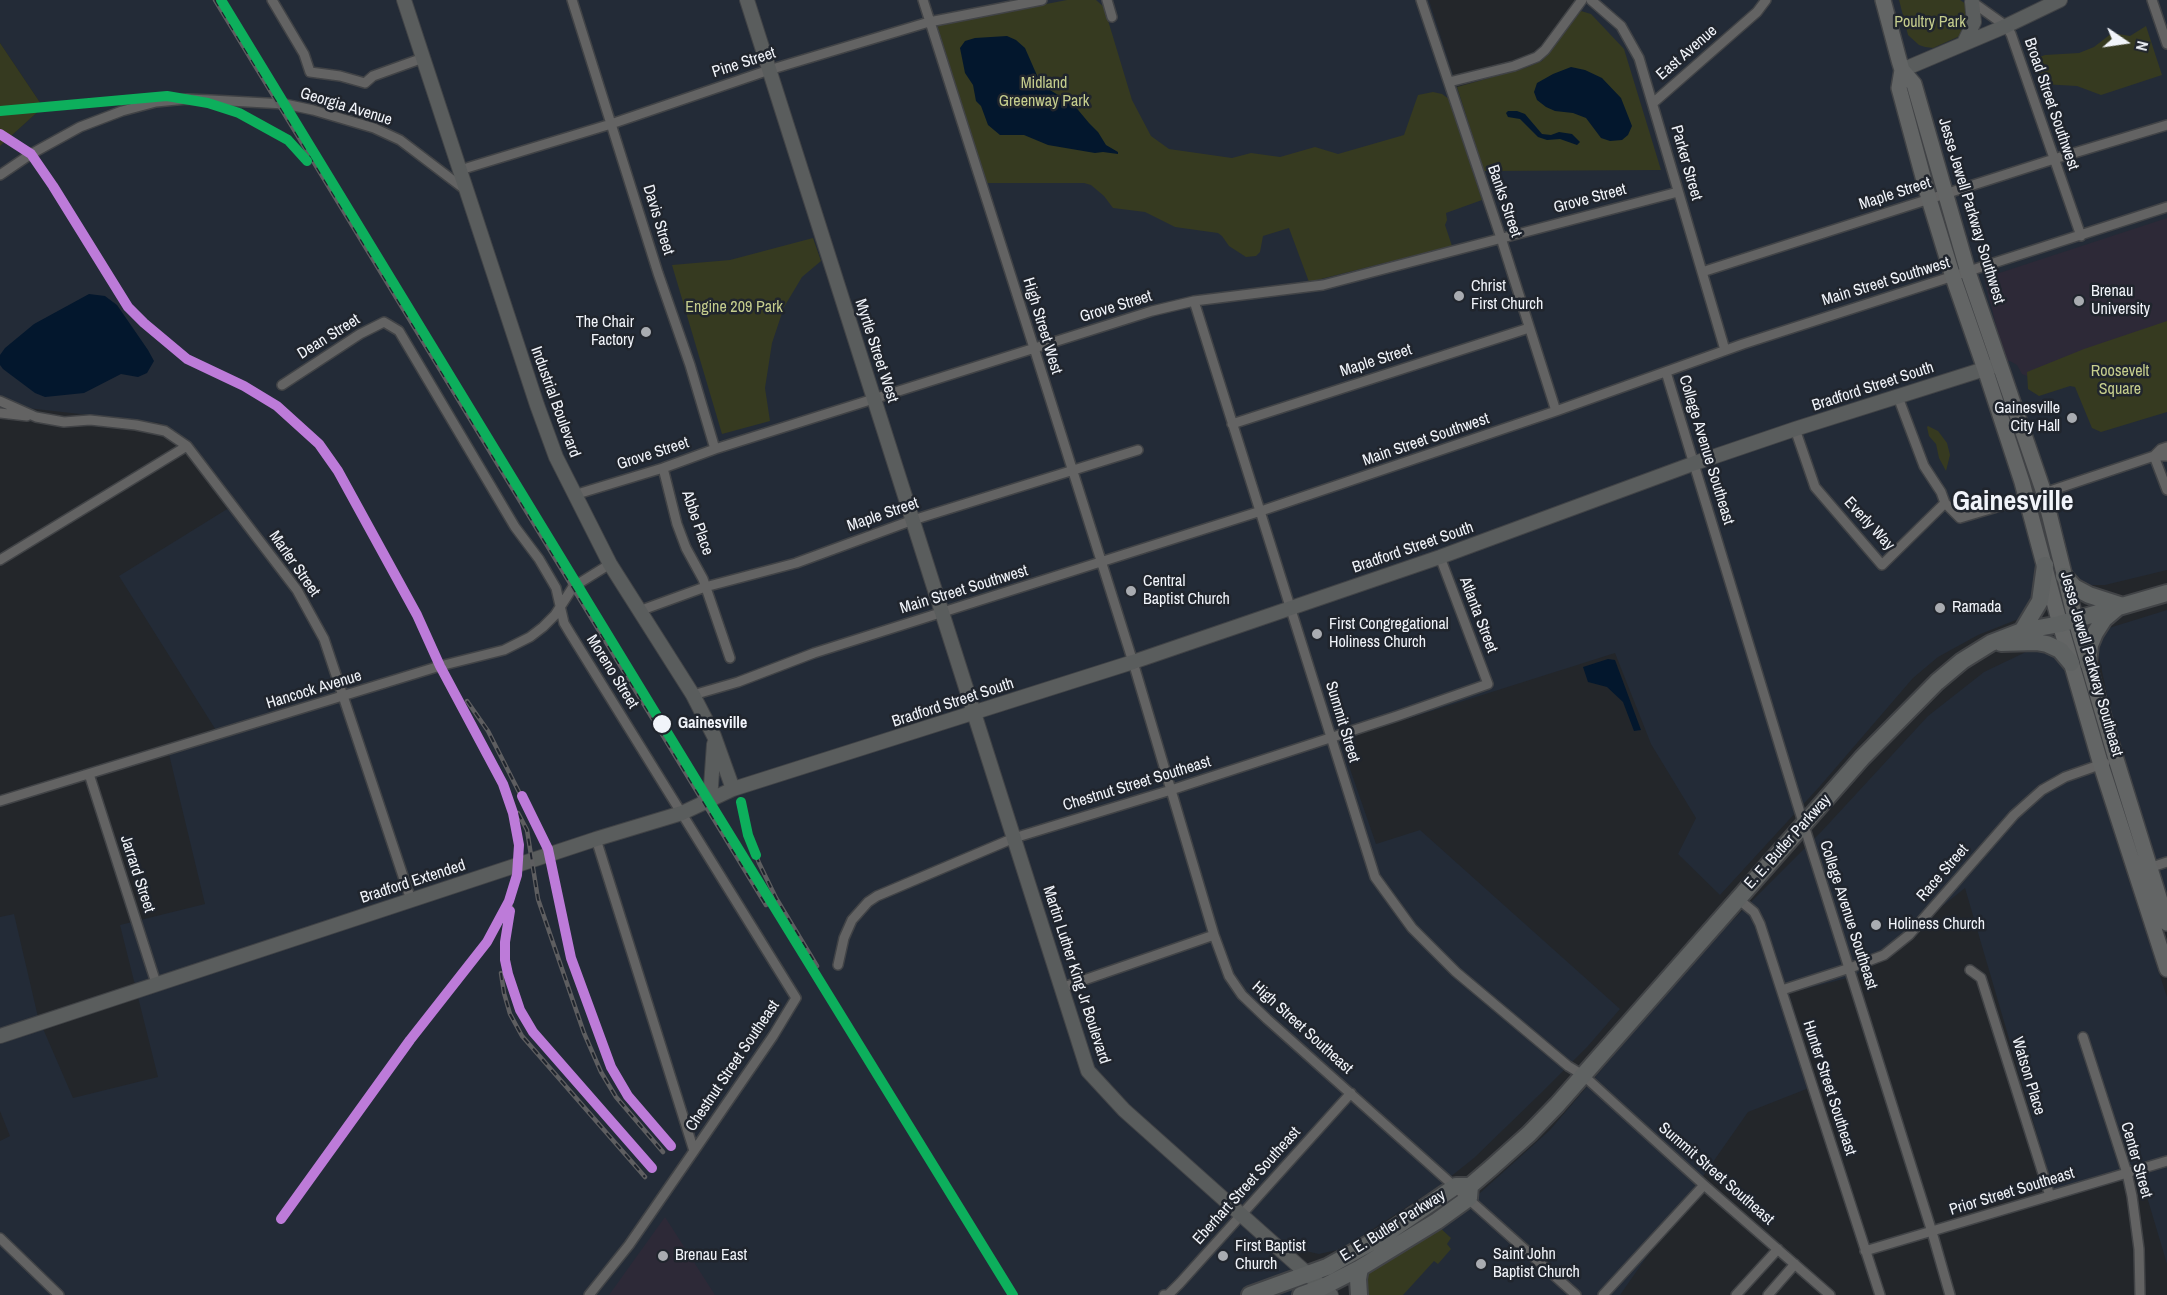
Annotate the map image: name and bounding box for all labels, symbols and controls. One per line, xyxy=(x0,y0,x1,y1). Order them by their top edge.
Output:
north arrow xyxy=(2095,12,2155,72)
park label: Poultry Park xyxy=(1894,13,1966,33)
street label: East Avenue xyxy=(1653,21,1721,85)
street label: Broad Street Southwest xyxy=(2019,35,2083,173)
text: N xyxy=(2131,39,2154,53)
street label: Pine Street xyxy=(710,44,778,82)
park label: Midland Greenway Park xyxy=(999,74,1089,112)
street label: Georgia Avenue xyxy=(298,84,394,130)
street label: Jesse Jewell Parkway Southwest xyxy=(1934,116,2008,306)
street label: Parker Street xyxy=(1666,123,1706,203)
street label: Banks Street xyxy=(1483,162,1525,240)
street label: Maple Street xyxy=(1857,173,1933,215)
street label: Grove Street xyxy=(1552,180,1628,218)
street label: Davis Street xyxy=(638,183,678,257)
street label: Main Street Southwest xyxy=(1820,253,1952,311)
street label: High Street West xyxy=(1018,276,1066,376)
place label: Christ First Church xyxy=(1471,277,1543,315)
place label: Brenau University xyxy=(2091,282,2150,320)
street label: Grove Street xyxy=(1078,287,1154,327)
marker: Christ First Church xyxy=(1452,289,1466,303)
marker: Brenau University xyxy=(2072,294,2086,308)
street label: Myrtle Street West xyxy=(850,297,902,405)
park label: Engine 209 Park xyxy=(685,298,783,318)
street label: Dean Street xyxy=(294,310,364,364)
place label: The Chair Factory xyxy=(576,313,634,351)
marker: The Chair Factory xyxy=(639,325,653,339)
street label: Maple Street xyxy=(1338,340,1414,382)
street label: Industrial Boulevard xyxy=(526,344,584,460)
street label: Bradford Street South xyxy=(1810,358,1936,416)
park label: Roosevelt Square xyxy=(2091,362,2149,400)
street label: College Avenue Southeast xyxy=(1674,373,1738,527)
place label: Gainesville City Hall xyxy=(1994,399,2060,437)
street label: Main Street Southwest xyxy=(1360,409,1492,471)
marker: Gainesville City Hall xyxy=(2065,411,2079,425)
street label: Grove Street xyxy=(615,433,691,475)
district label: Gainesville xyxy=(1952,485,2074,519)
street label: Abbe Place xyxy=(677,488,717,558)
street label: Everly Way xyxy=(1840,493,1898,555)
street label: Maple Street xyxy=(845,494,921,536)
street label: Bradford Street South xyxy=(1350,518,1476,578)
street label: Marler Street xyxy=(264,527,324,601)
street label: Main Street Southwest xyxy=(898,561,1030,619)
street label: Jesse Jewell Parkway Southeast xyxy=(2055,570,2127,758)
place label: Central Baptist Church xyxy=(1143,572,1230,610)
street label: Atlanta Street xyxy=(1455,574,1501,656)
marker: Central Baptist Church xyxy=(1124,584,1138,598)
place label: Ramada xyxy=(1952,598,2002,618)
marker: Ramada xyxy=(1933,601,1947,615)
place label: First Congregational Holiness Church xyxy=(1329,615,1449,653)
marker: First Congregational Holiness Church xyxy=(1310,627,1324,641)
street label: Moreno Street xyxy=(582,632,642,712)
street label: Hancock Avenue xyxy=(264,666,364,714)
street label: Bradford Street South xyxy=(890,674,1016,732)
street label: Summit Street xyxy=(1321,679,1363,765)
marker: Gainesville xyxy=(651,713,673,735)
place label: Gainesville xyxy=(678,714,747,734)
street label: Chestnut Street Southeast xyxy=(1061,752,1213,816)
street label: E. E. Butler Parkway xyxy=(1741,791,1835,893)
street label: Jarrard Street xyxy=(115,833,159,915)
street label: College Avenue Southeast xyxy=(1815,838,1881,992)
street label: Race Street xyxy=(1913,841,1973,905)
street label: Bradford Extended xyxy=(358,856,468,908)
street label: Martin Luther King Jr Boulevard xyxy=(1038,884,1114,1066)
place label: Holiness Church xyxy=(1888,915,1985,935)
marker: Holiness Church xyxy=(1869,918,1883,932)
street label: High Street Southeast xyxy=(1248,978,1356,1078)
street label: Chestnut Street Southeast xyxy=(682,997,784,1135)
street label: Hunter Street Southeast xyxy=(1798,1018,1860,1158)
street label: Watson Place xyxy=(2007,1035,2049,1117)
street label: Summit Street Southeast xyxy=(1654,1119,1778,1229)
street label: Center Street xyxy=(2116,1120,2156,1200)
street label: Eberhart Street Southeast xyxy=(1189,1123,1305,1249)
street label: Prior Street Southeast xyxy=(1947,1164,2077,1220)
street label: E. E. Butler Parkway xyxy=(1337,1186,1449,1266)
place label: First Baptist Church xyxy=(1235,1237,1306,1275)
place label: Saint John Baptist Church xyxy=(1493,1245,1580,1283)
place label: Brenau East xyxy=(675,1246,747,1266)
marker: Brenau East xyxy=(656,1249,670,1263)
marker: First Baptist Church xyxy=(1216,1249,1230,1263)
marker: Saint John Baptist Church xyxy=(1474,1257,1488,1271)

